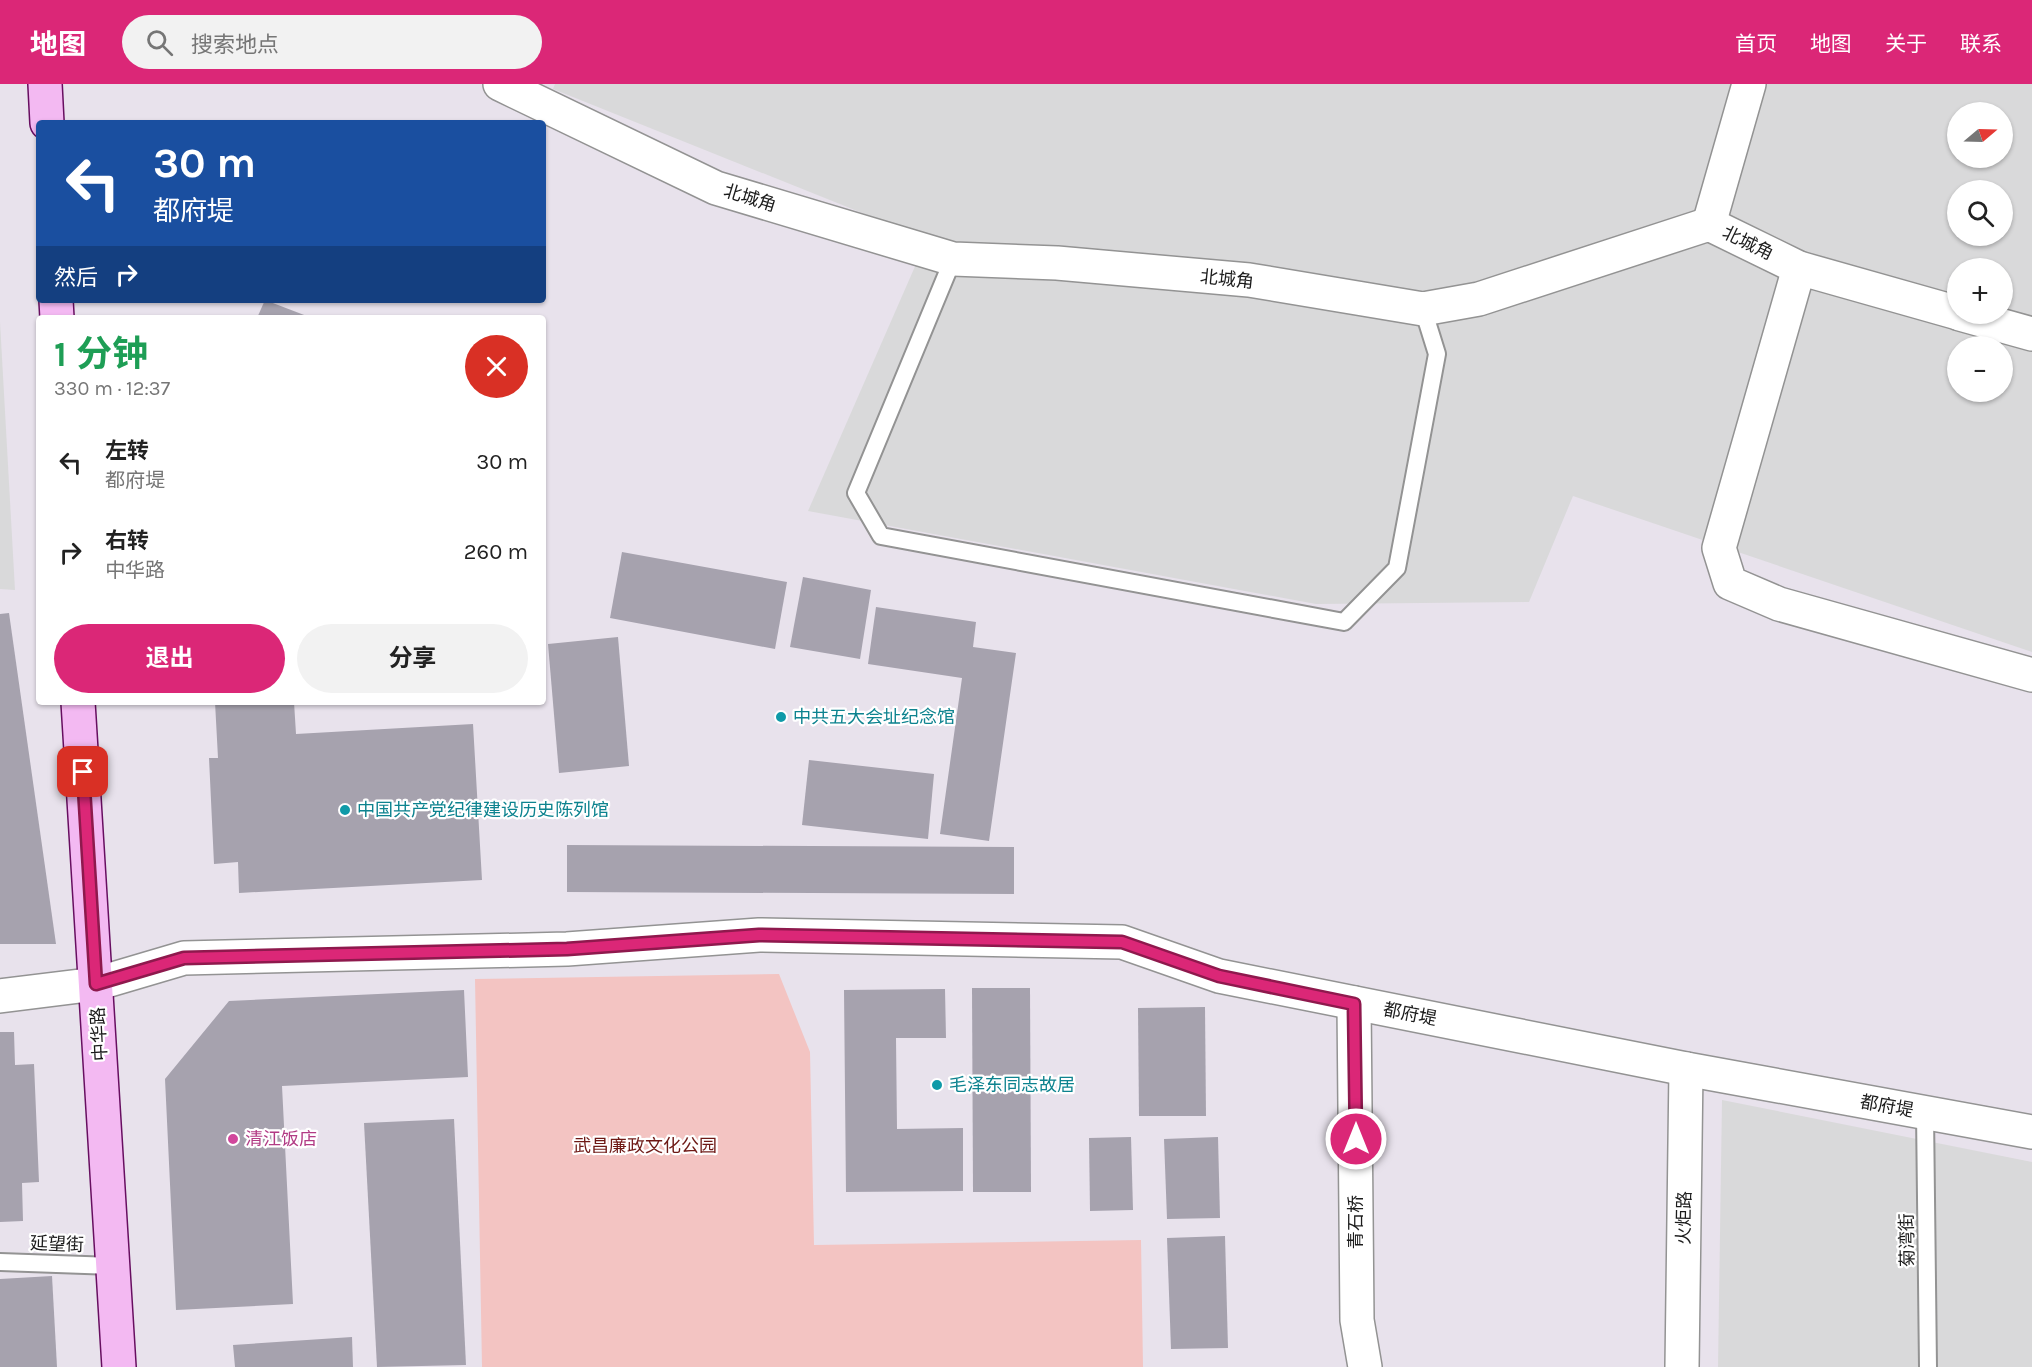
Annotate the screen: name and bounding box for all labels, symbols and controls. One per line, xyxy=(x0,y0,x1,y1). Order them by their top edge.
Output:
search box xyxy=(122,15,542,69)
icon: search xyxy=(143,26,176,59)
text: 地图 xyxy=(30,28,86,61)
text: 搜索地点 xyxy=(191,32,279,58)
text: 首页 xyxy=(1735,32,1777,56)
text: 地图 xyxy=(1810,32,1852,56)
text: 关于 xyxy=(1885,32,1927,56)
text: 联系 xyxy=(1960,32,2002,56)
north arrow xyxy=(1947,102,2013,168)
map controls xyxy=(1947,102,2013,402)
text: 30 m xyxy=(153,138,256,188)
icon: left xyxy=(54,144,132,222)
street label: 北城角 xyxy=(721,180,779,216)
button: search xyxy=(1947,180,2013,246)
text: 都府堤 xyxy=(153,195,234,227)
street label: 北城角 xyxy=(1719,221,1777,265)
icon: right xyxy=(110,258,143,291)
button: + xyxy=(1947,258,2013,324)
text: 然后 xyxy=(54,265,98,291)
street label: 北城角 xyxy=(1199,265,1255,293)
text: 1 分钟 xyxy=(54,333,148,375)
button: close xyxy=(465,335,528,398)
button: − xyxy=(1947,336,2013,402)
text: 330 m · 12:37 xyxy=(54,377,170,400)
text: 左转 xyxy=(105,438,149,464)
icon: left xyxy=(54,446,87,479)
text: 30 m xyxy=(476,449,528,475)
text: 都府堤 xyxy=(105,469,165,492)
text: 右转 xyxy=(105,528,149,554)
icon: right xyxy=(54,536,87,569)
text: 260 m xyxy=(464,539,528,565)
text: 中华路 xyxy=(105,559,165,582)
button: 退出 xyxy=(54,624,285,693)
button: 分享 xyxy=(297,624,528,693)
place label: 中共五大会址纪念馆 xyxy=(793,706,955,728)
marker: 中共五大会址纪念馆 xyxy=(774,710,788,724)
pin xyxy=(57,746,108,797)
icon: arrive xyxy=(66,755,99,788)
place label: 中国共产党纪律建设历史陈列馆 xyxy=(357,799,609,821)
marker: 中国共产党纪律建设历史陈列馆 xyxy=(338,803,352,817)
street label: 都府堤 xyxy=(1381,998,1439,1030)
street label: 中华路 xyxy=(87,1006,111,1062)
place label: 毛泽东同志故居 xyxy=(949,1074,1075,1096)
marker: 毛泽东同志故居 xyxy=(930,1078,944,1092)
street label: 都府堤 xyxy=(1859,1090,1915,1122)
position arrow xyxy=(1324,1107,1388,1171)
place label: 清江饭店 xyxy=(245,1128,317,1150)
marker: 清江饭店 xyxy=(226,1132,240,1146)
park label: 武昌廉政文化公园 xyxy=(573,1135,717,1157)
street label: 火炬路 xyxy=(1673,1191,1695,1245)
street label: 青石桥 xyxy=(1345,1195,1367,1249)
street label: 菊湾街 xyxy=(1896,1213,1918,1267)
street label: 延望街 xyxy=(30,1232,84,1256)

